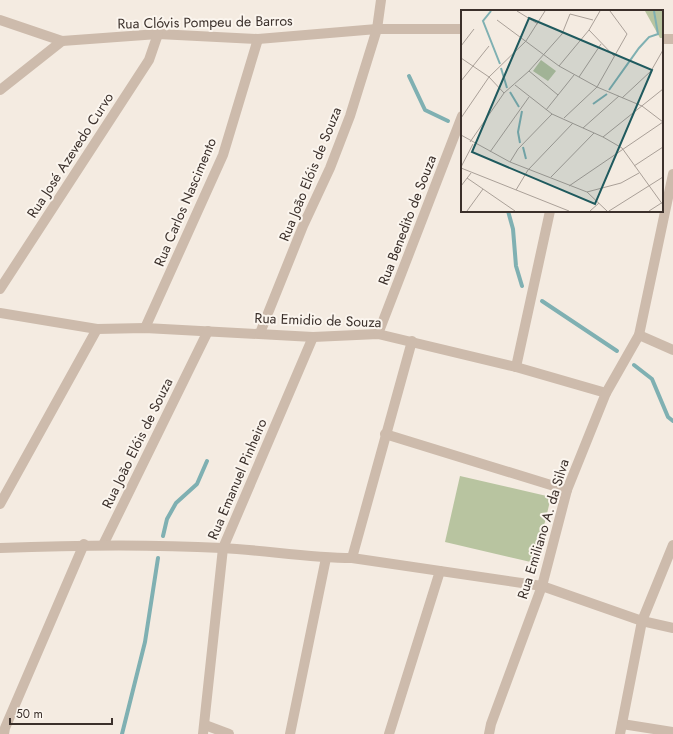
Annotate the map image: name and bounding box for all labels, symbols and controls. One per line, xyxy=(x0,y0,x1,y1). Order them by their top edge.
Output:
street label: Rua Clóvis Pompeu de Barros xyxy=(117,10,293,34)
inset map xyxy=(461,10,663,212)
street label: Rua José Azevedo Curvo xyxy=(22,88,118,222)
street label: Rua João Elóis de Souza xyxy=(274,104,346,244)
street label: Rua Carlos Nascimento xyxy=(149,134,221,269)
street label: Rua Benedito de Souza xyxy=(373,152,441,288)
street label: Rua Emidio de Souza xyxy=(254,308,382,332)
street label: Rua João Elóis de Souza xyxy=(97,374,177,512)
street label: Rua Emanuel Pinheiro xyxy=(202,415,272,543)
street label: Rua Emiliano A. da Silva xyxy=(512,456,574,602)
scale bar xyxy=(10,700,112,726)
text: 50 m xyxy=(16,705,43,723)

